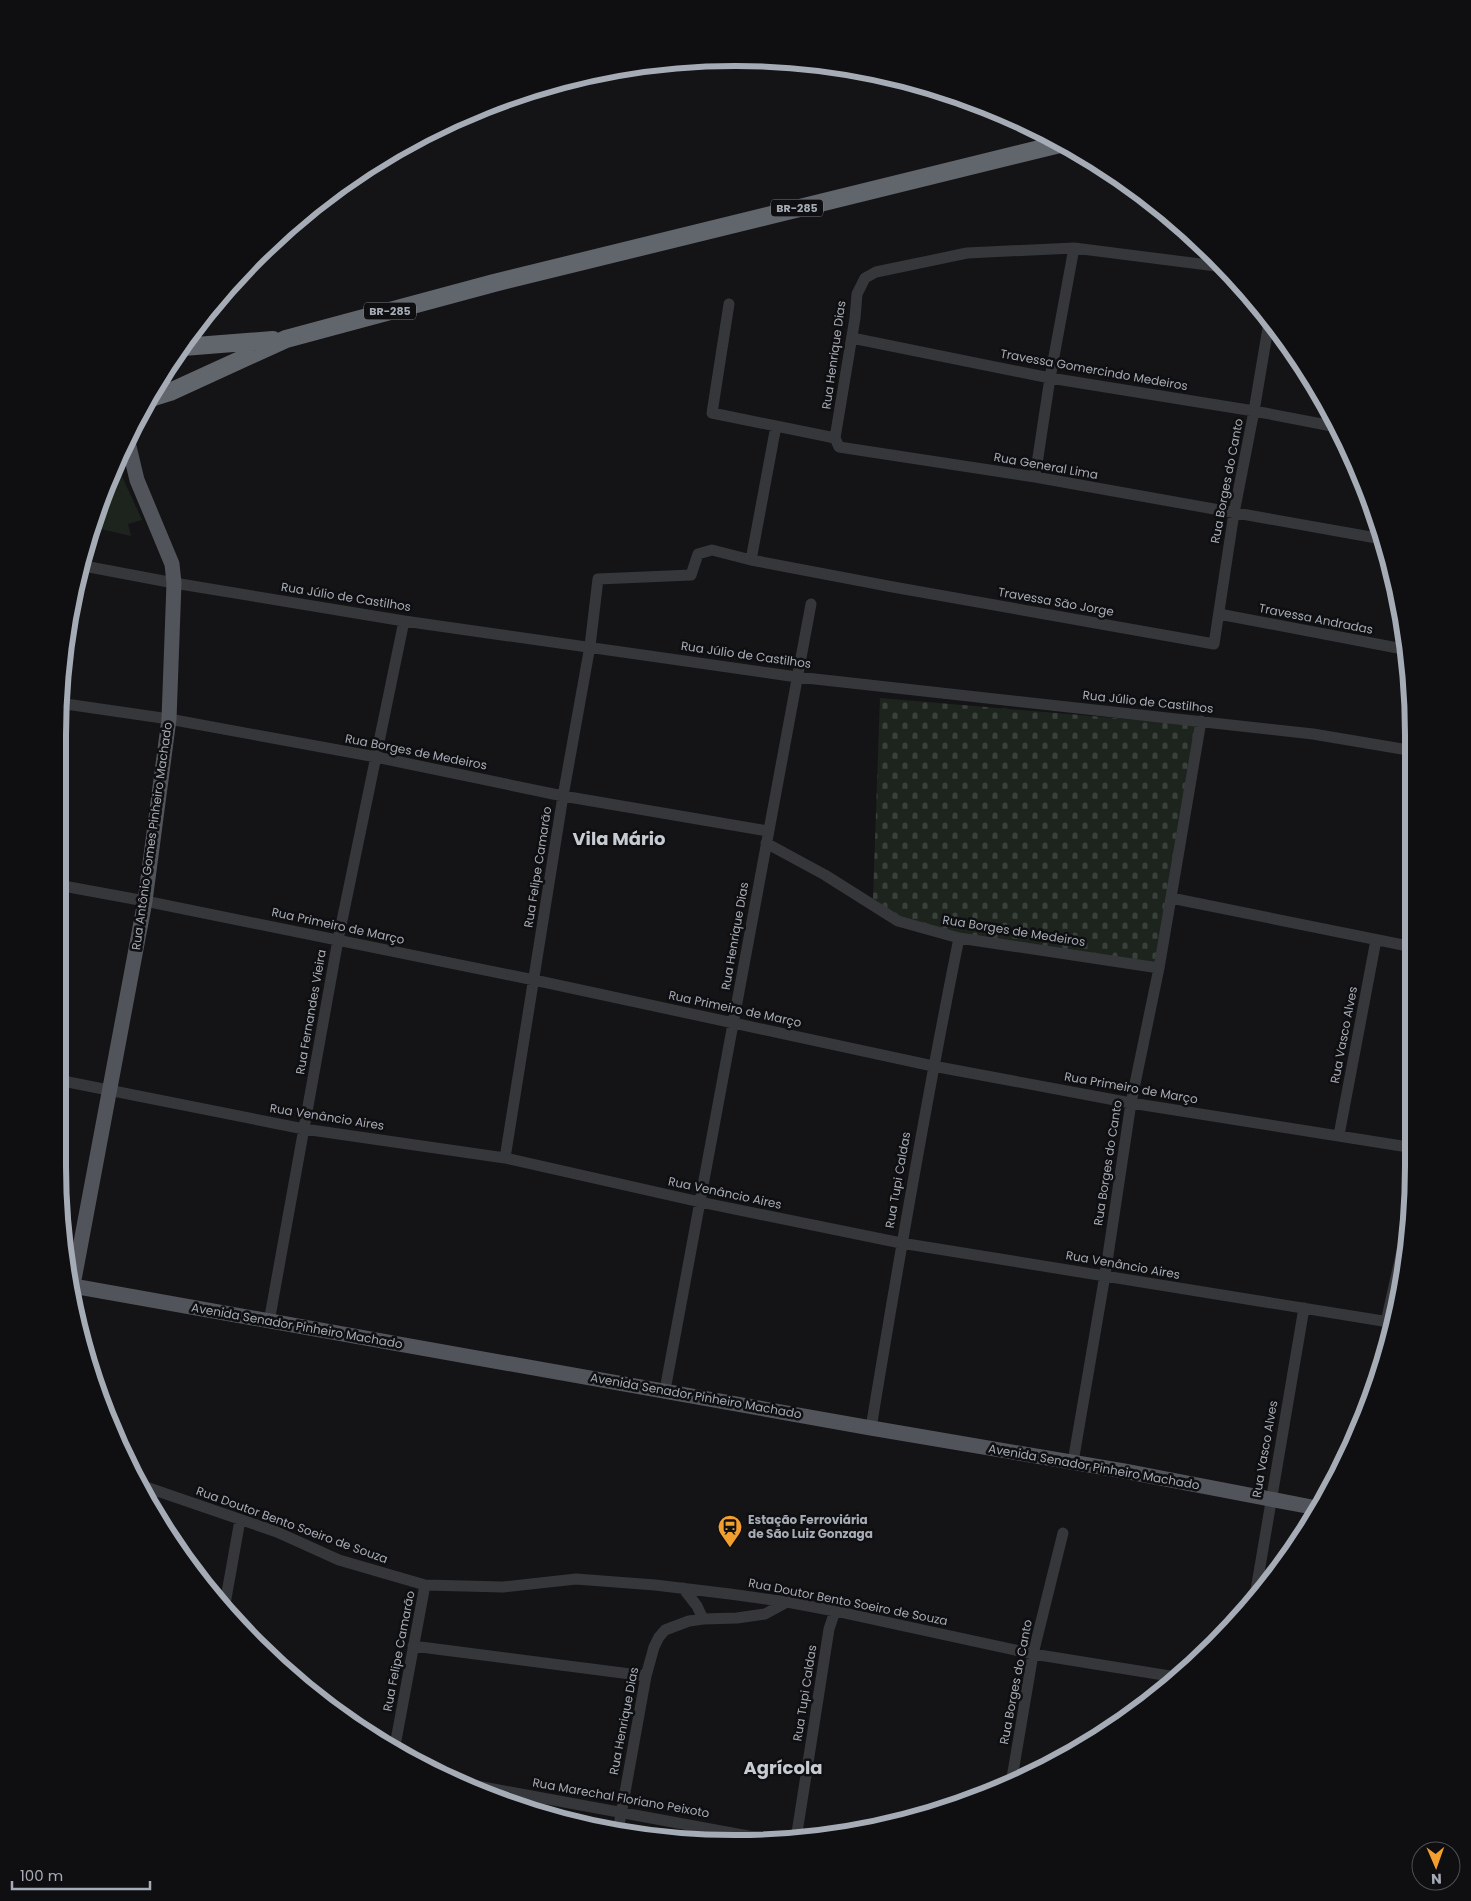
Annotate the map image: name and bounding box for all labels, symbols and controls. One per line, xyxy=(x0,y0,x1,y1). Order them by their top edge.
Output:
road number: BR-285 xyxy=(771,200,823,217)
street label: Rua Henrique Dias xyxy=(817,300,850,410)
road number: BR-285 xyxy=(364,302,416,320)
street label: Travessa Gomercindo Medeiros xyxy=(999,345,1189,394)
street label: Rua Borges do Canto xyxy=(1206,417,1247,545)
street label: Rua General Lima xyxy=(993,448,1100,483)
street label: Rua Júlio de Castilhos xyxy=(280,578,412,615)
street label: Travessa São Jorge xyxy=(997,583,1115,620)
street label: Travessa Andradas xyxy=(1258,599,1375,638)
street label: Rua Júlio de Castilhos xyxy=(680,637,812,672)
street label: Rua Júlio de Castilhos xyxy=(1082,686,1214,717)
street label: Rua Antônio Gomes Pinheiro Machado xyxy=(127,720,176,951)
street label: Rua Borges de Medeiros xyxy=(344,729,489,774)
street label: Rua Felipe Camarão xyxy=(520,805,556,929)
district label: Vila Mário xyxy=(572,826,666,851)
street label: Rua Henrique Dias xyxy=(717,881,752,991)
street label: Rua Primeiro de Março xyxy=(270,903,406,948)
street label: Rua Borges de Medeiros xyxy=(941,911,1087,950)
street label: Rua Fernandes Vieira xyxy=(291,948,330,1076)
street label: Rua Vasco Alves xyxy=(1326,985,1361,1085)
street label: Rua Primeiro de Março xyxy=(667,986,803,1031)
street label: Rua Primeiro de Março xyxy=(1063,1067,1200,1108)
street label: Rua Venâncio Aires xyxy=(269,1099,386,1134)
street label: Rua Borges do Canto xyxy=(1089,1099,1126,1227)
street label: Rua Tupi Caldas xyxy=(881,1130,914,1229)
street label: Rua Venâncio Aires xyxy=(667,1172,783,1213)
street label: Rua Venâncio Aires xyxy=(1065,1246,1182,1283)
street label: Avenida Senador Pinheiro Machado xyxy=(190,1299,404,1353)
street label: Avenida Senador Pinheiro Machado xyxy=(589,1369,803,1423)
street label: Rua Vasco Alves xyxy=(1248,1399,1281,1499)
street label: Avenida Senador Pinheiro Machado xyxy=(987,1440,1201,1494)
street label: Rua Doutor Bento Soeiro de Souza xyxy=(194,1482,390,1567)
place label: Estação Ferroviária de São Luiz Gonzaga xyxy=(748,1511,873,1542)
station icon: Estação Ferroviária de São Luiz Gonzaga xyxy=(717,1514,743,1548)
street label: Rua Doutor Bento Soeiro de Souza xyxy=(747,1574,949,1629)
street label: Rua Felipe Camarão xyxy=(378,1589,419,1713)
street label: Rua Borges do Canto xyxy=(995,1618,1036,1746)
street label: Rua Tupi Caldas xyxy=(788,1643,821,1742)
street label: Rua Henrique Dias xyxy=(605,1666,642,1776)
district label: Agrícola xyxy=(744,1755,822,1780)
street label: Rua Marechal Floriano Peixoto xyxy=(531,1774,711,1822)
north arrow xyxy=(1411,1841,1461,1891)
scale bar xyxy=(12,1858,150,1890)
text: 100 m xyxy=(20,1865,63,1886)
text: N xyxy=(1431,1869,1442,1889)

